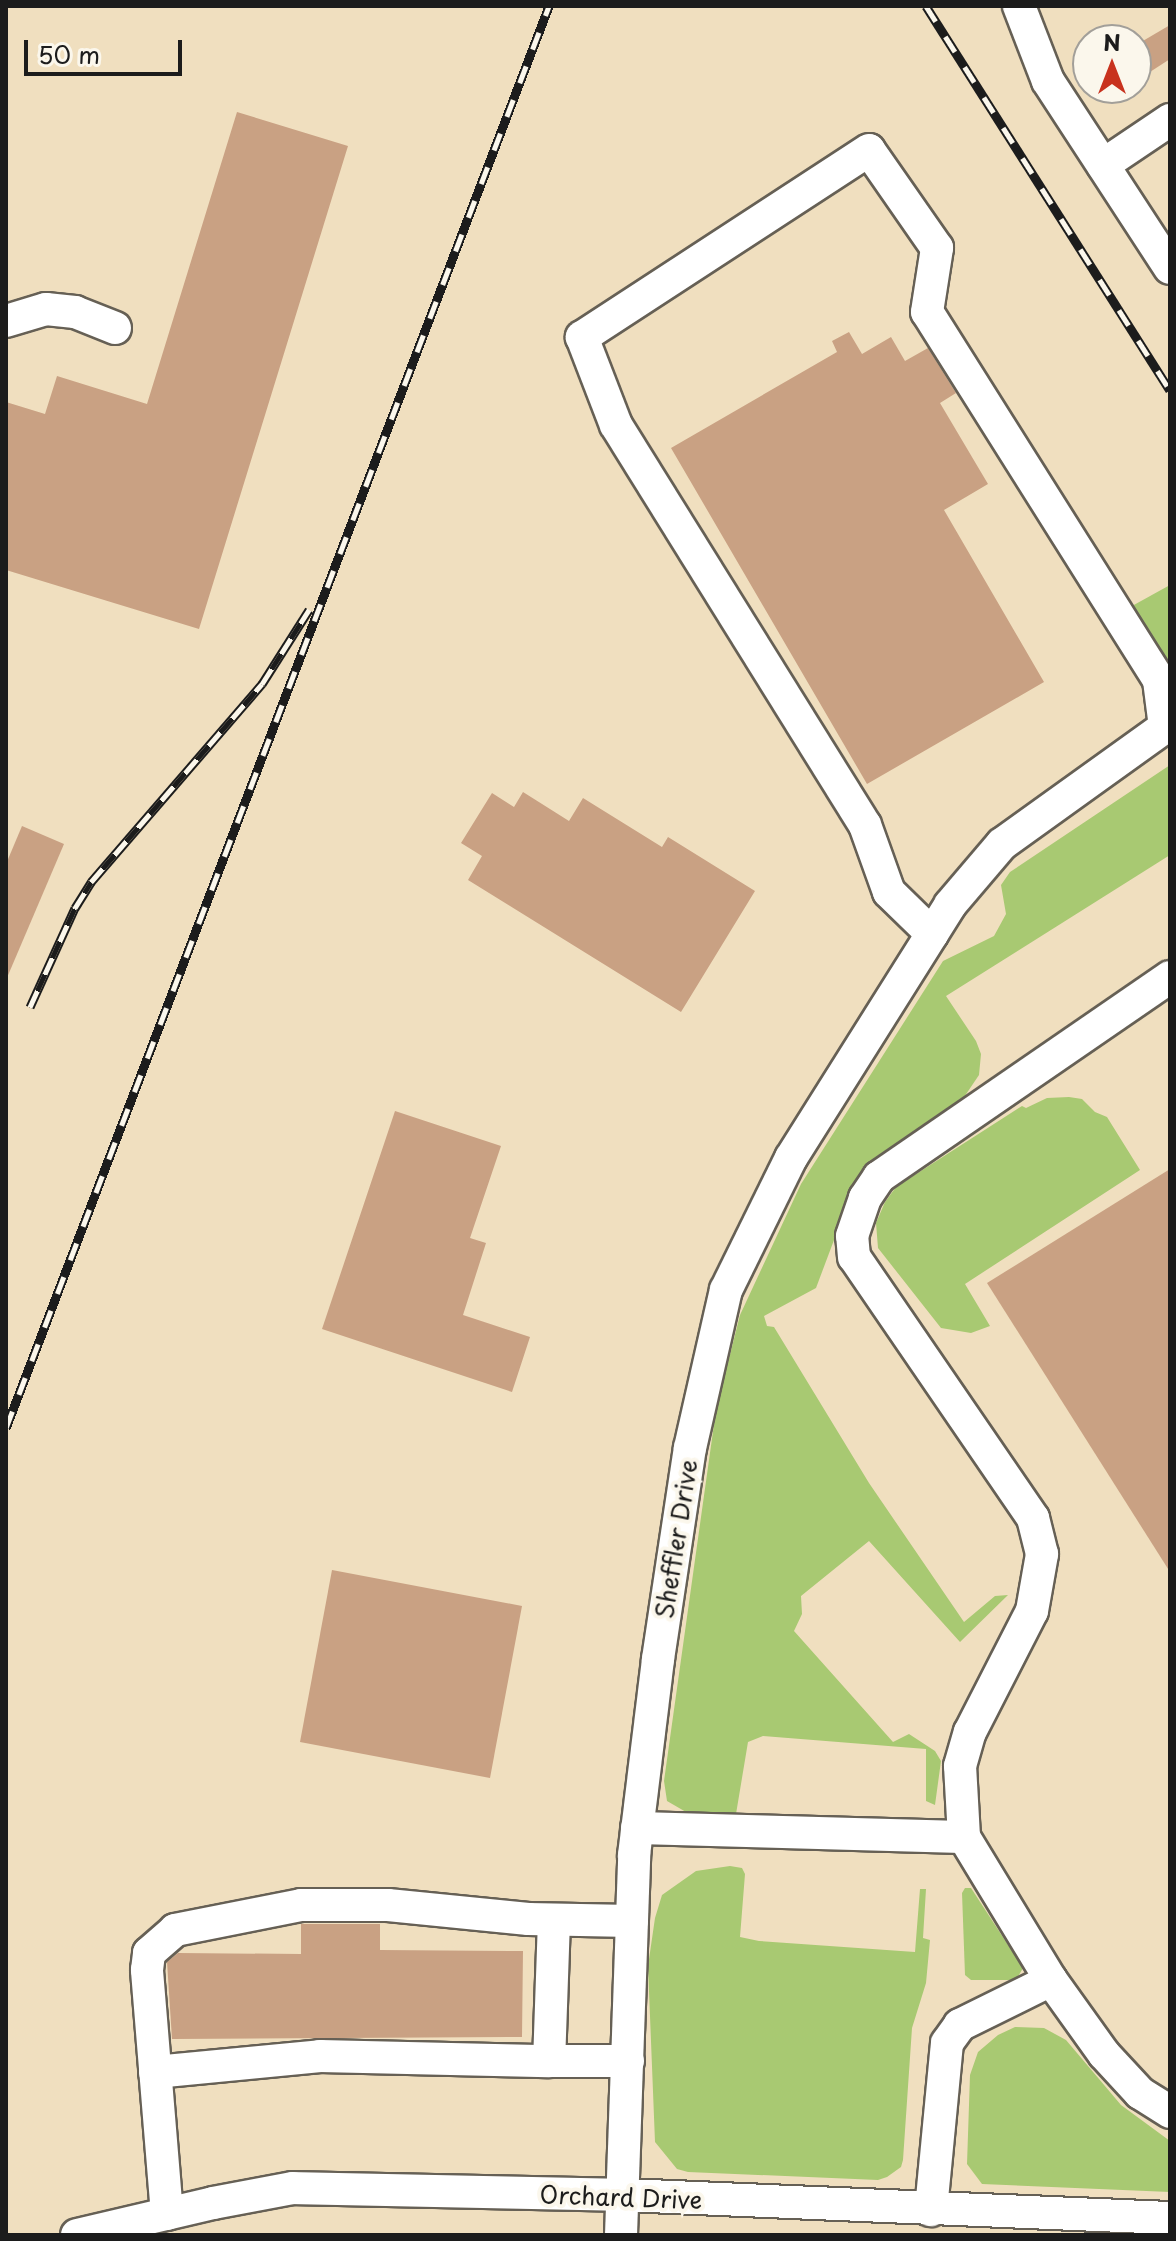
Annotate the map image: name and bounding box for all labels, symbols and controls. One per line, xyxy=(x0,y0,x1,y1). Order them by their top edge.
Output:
scale bar xyxy=(28,24,186,74)
north arrow xyxy=(1072,24,1152,104)
text: N xyxy=(1103,25,1121,58)
text: 50 m xyxy=(38,36,100,72)
street label: Sheffler Drive xyxy=(649,1456,703,1622)
street label: Orchard Drive xyxy=(538,2180,704,2214)

